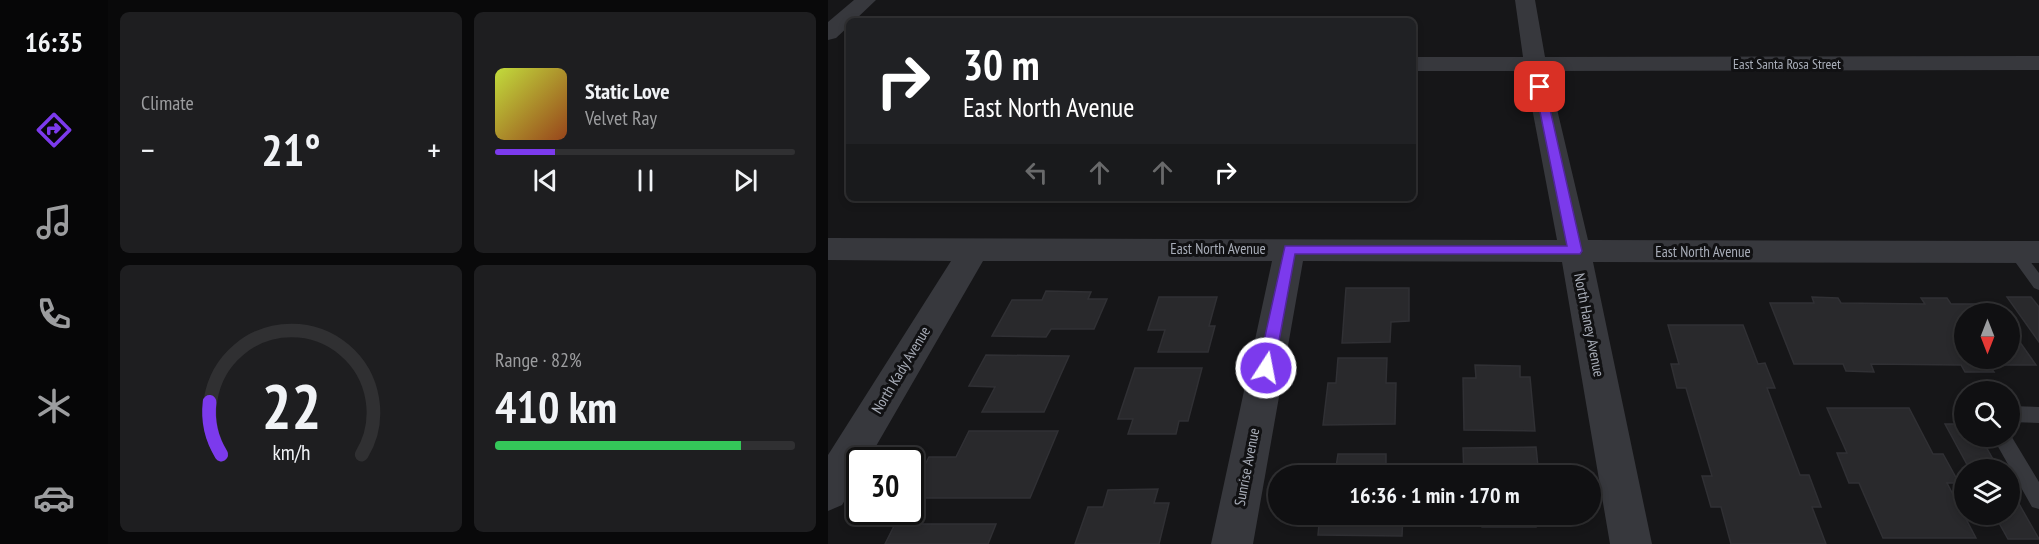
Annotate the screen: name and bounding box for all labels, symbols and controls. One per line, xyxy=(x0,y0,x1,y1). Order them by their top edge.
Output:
text: 16:35 xyxy=(25,25,83,59)
text: 30 m xyxy=(963,37,1040,92)
icon: right xyxy=(864,42,942,120)
street label: East Santa Rosa Street xyxy=(1733,55,1841,73)
pin xyxy=(1514,61,1565,112)
icon: arrive xyxy=(1523,70,1556,103)
text: Static Love xyxy=(585,77,670,105)
text: Climate xyxy=(141,90,194,116)
text: East North Avenue xyxy=(963,90,1134,124)
text: Velvet Ray xyxy=(585,105,657,131)
icon: directions xyxy=(33,109,75,151)
text: 21° xyxy=(261,120,321,178)
text: − xyxy=(141,128,155,171)
text: + xyxy=(427,128,441,171)
icon: left xyxy=(1020,156,1053,189)
icon: ahead xyxy=(1083,156,1116,189)
icon: ahead xyxy=(1146,156,1179,189)
icon: right xyxy=(1209,156,1242,189)
icon: previous xyxy=(529,164,562,197)
icon: pause xyxy=(629,164,662,197)
icon: next xyxy=(729,164,762,197)
icon: music xyxy=(33,201,75,243)
street label: East North Avenue xyxy=(1170,239,1266,258)
street label: East North Avenue xyxy=(1655,242,1751,261)
street label: North Haney Avenue xyxy=(1570,271,1609,378)
icon: phone xyxy=(33,293,75,335)
north arrow xyxy=(1954,303,2020,369)
map controls xyxy=(1954,303,2020,525)
street label: North Kady Avenue xyxy=(867,323,934,417)
position arrow xyxy=(1234,336,1298,400)
text: Range · 82% xyxy=(495,347,582,373)
text: 22 xyxy=(261,365,321,446)
text: 410 km xyxy=(495,377,617,435)
button: search xyxy=(1954,381,2020,447)
icon: climate xyxy=(33,385,75,427)
street label: Sunrise Avenue xyxy=(1230,426,1263,507)
text: km/h xyxy=(272,439,310,467)
speed limit sign: 30 xyxy=(846,447,924,525)
button: layers xyxy=(1954,459,2020,525)
icon: car xyxy=(33,477,75,519)
text: 16:36 · 1 min · 170 m xyxy=(1349,481,1520,509)

